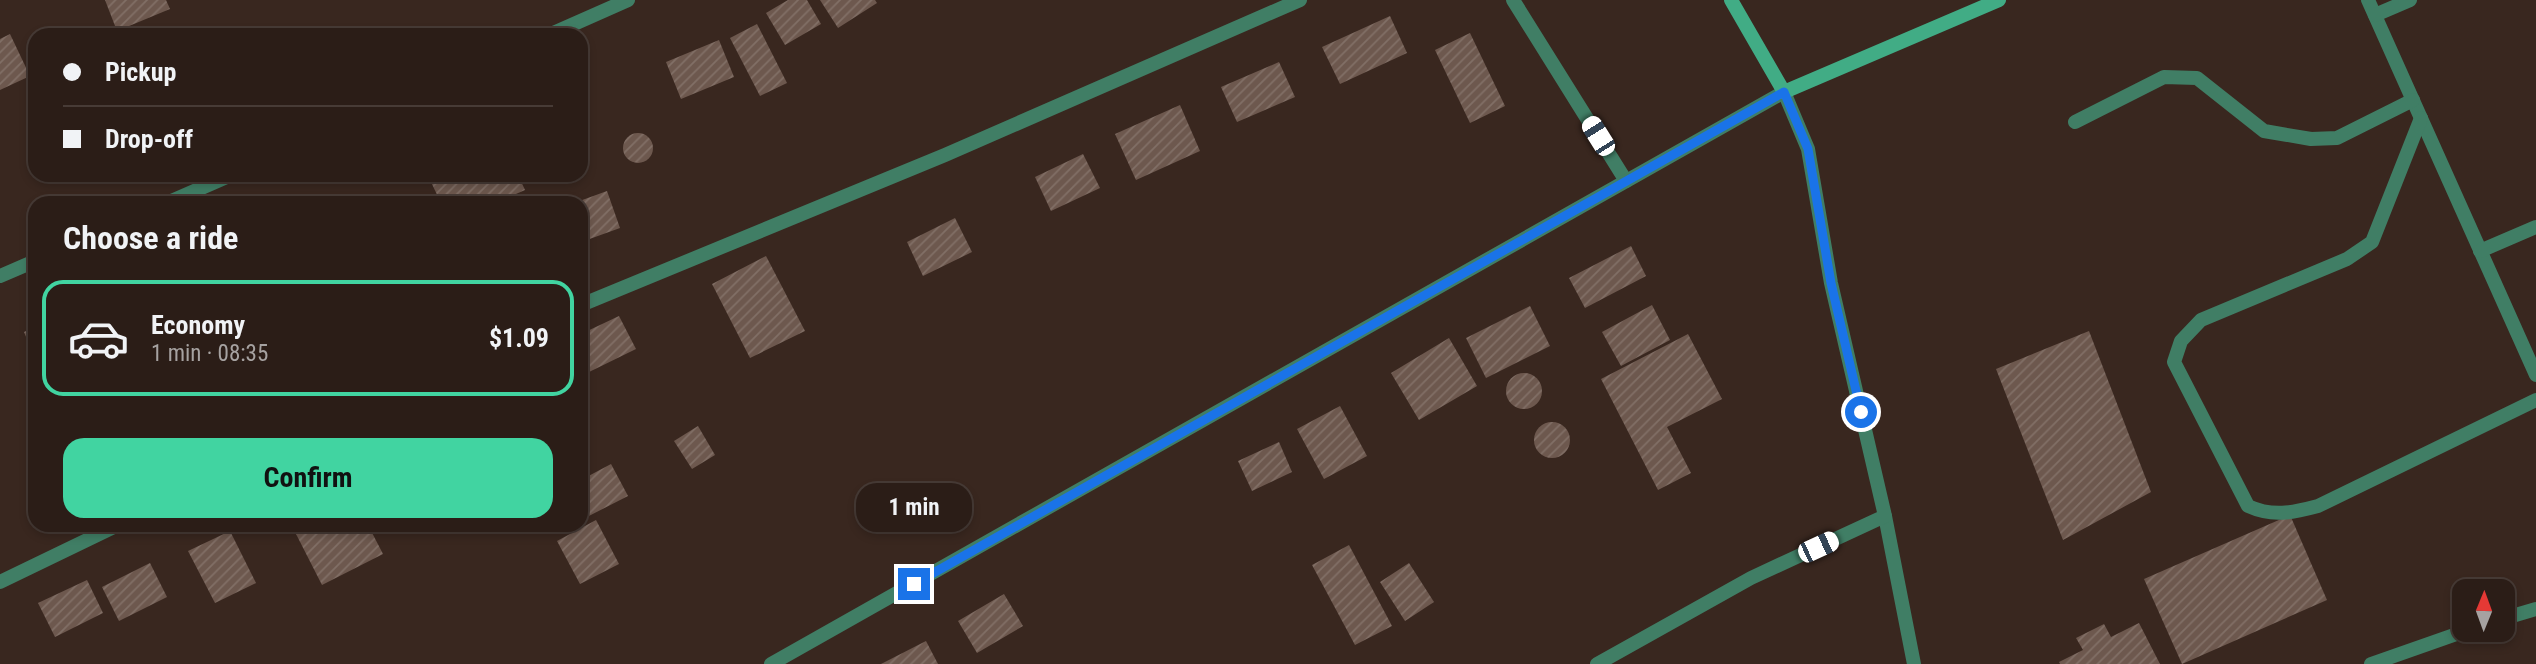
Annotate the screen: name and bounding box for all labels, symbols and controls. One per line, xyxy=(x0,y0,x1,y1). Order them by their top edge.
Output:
text: Pickup xyxy=(105,57,176,87)
car xyxy=(1578,113,1619,159)
text: Drop-off xyxy=(105,124,193,154)
text: Choose a ride xyxy=(63,219,238,257)
icon: car xyxy=(67,307,130,370)
text: Economy xyxy=(151,310,245,340)
text: $1.09 xyxy=(489,323,549,353)
text: 1 min · 08:35 xyxy=(151,340,268,367)
route start xyxy=(1845,396,1877,428)
button: Confirm xyxy=(63,438,553,518)
callout: 1 min xyxy=(856,482,972,532)
text: 1 min xyxy=(888,494,940,521)
car xyxy=(1795,529,1842,565)
route end xyxy=(898,568,930,600)
north arrow xyxy=(2452,579,2515,642)
map controls xyxy=(2452,579,2515,642)

